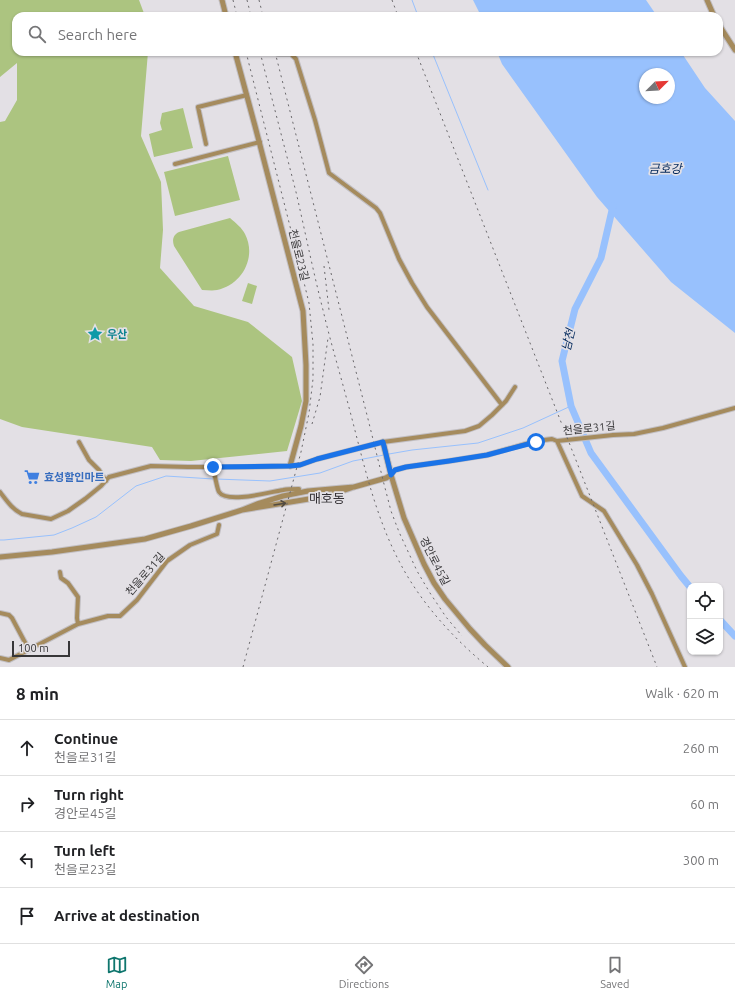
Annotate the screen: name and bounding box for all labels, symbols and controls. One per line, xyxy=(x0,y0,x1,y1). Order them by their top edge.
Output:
search box xyxy=(12,12,723,56)
icon: search xyxy=(26,23,48,45)
text: Search here xyxy=(58,26,137,43)
north arrow xyxy=(639,68,675,104)
water label: 금호강 xyxy=(648,162,684,175)
street label: 천을로23길 xyxy=(287,228,311,282)
place icon: 우산 xyxy=(86,325,104,343)
water label: 남천 xyxy=(559,326,577,352)
place label: 우산 xyxy=(107,328,127,340)
street label: 천을로31길 xyxy=(562,419,616,437)
route start xyxy=(527,433,545,451)
route end xyxy=(204,458,222,476)
supermarket icon: 효성할인마트 xyxy=(23,468,41,486)
place label: 효성할인마트 xyxy=(44,471,105,483)
district label: 매호동 xyxy=(309,491,345,505)
one-way arrow xyxy=(273,500,286,508)
street label: 경안로45길 xyxy=(418,535,452,587)
street label: 천을로31길 xyxy=(123,550,167,598)
map controls xyxy=(687,583,723,655)
button: locate xyxy=(687,583,723,619)
button: layers xyxy=(687,619,723,655)
scale bar xyxy=(12,639,70,658)
text: 100 m xyxy=(18,642,49,654)
text: 8 min xyxy=(16,684,59,703)
text: Walk · 620 m xyxy=(645,686,719,700)
text: Continue xyxy=(54,730,118,747)
icon: ahead xyxy=(16,737,38,759)
text: 260 m xyxy=(683,741,719,755)
text: 천을로31길 xyxy=(54,750,117,764)
text: Turn right xyxy=(54,786,124,803)
icon: right xyxy=(16,793,38,815)
text: 60 m xyxy=(690,797,719,811)
text: 경안로45길 xyxy=(54,806,117,820)
text: Turn left xyxy=(54,842,115,859)
icon: left xyxy=(16,849,38,871)
text: 300 m xyxy=(683,853,719,867)
text: 천을로23길 xyxy=(54,862,117,876)
icon: arrive xyxy=(16,905,38,927)
text: Arrive at destination xyxy=(54,907,200,924)
tab: Map xyxy=(106,954,128,990)
tab: Directions xyxy=(339,954,389,990)
tab: Saved xyxy=(600,954,629,990)

